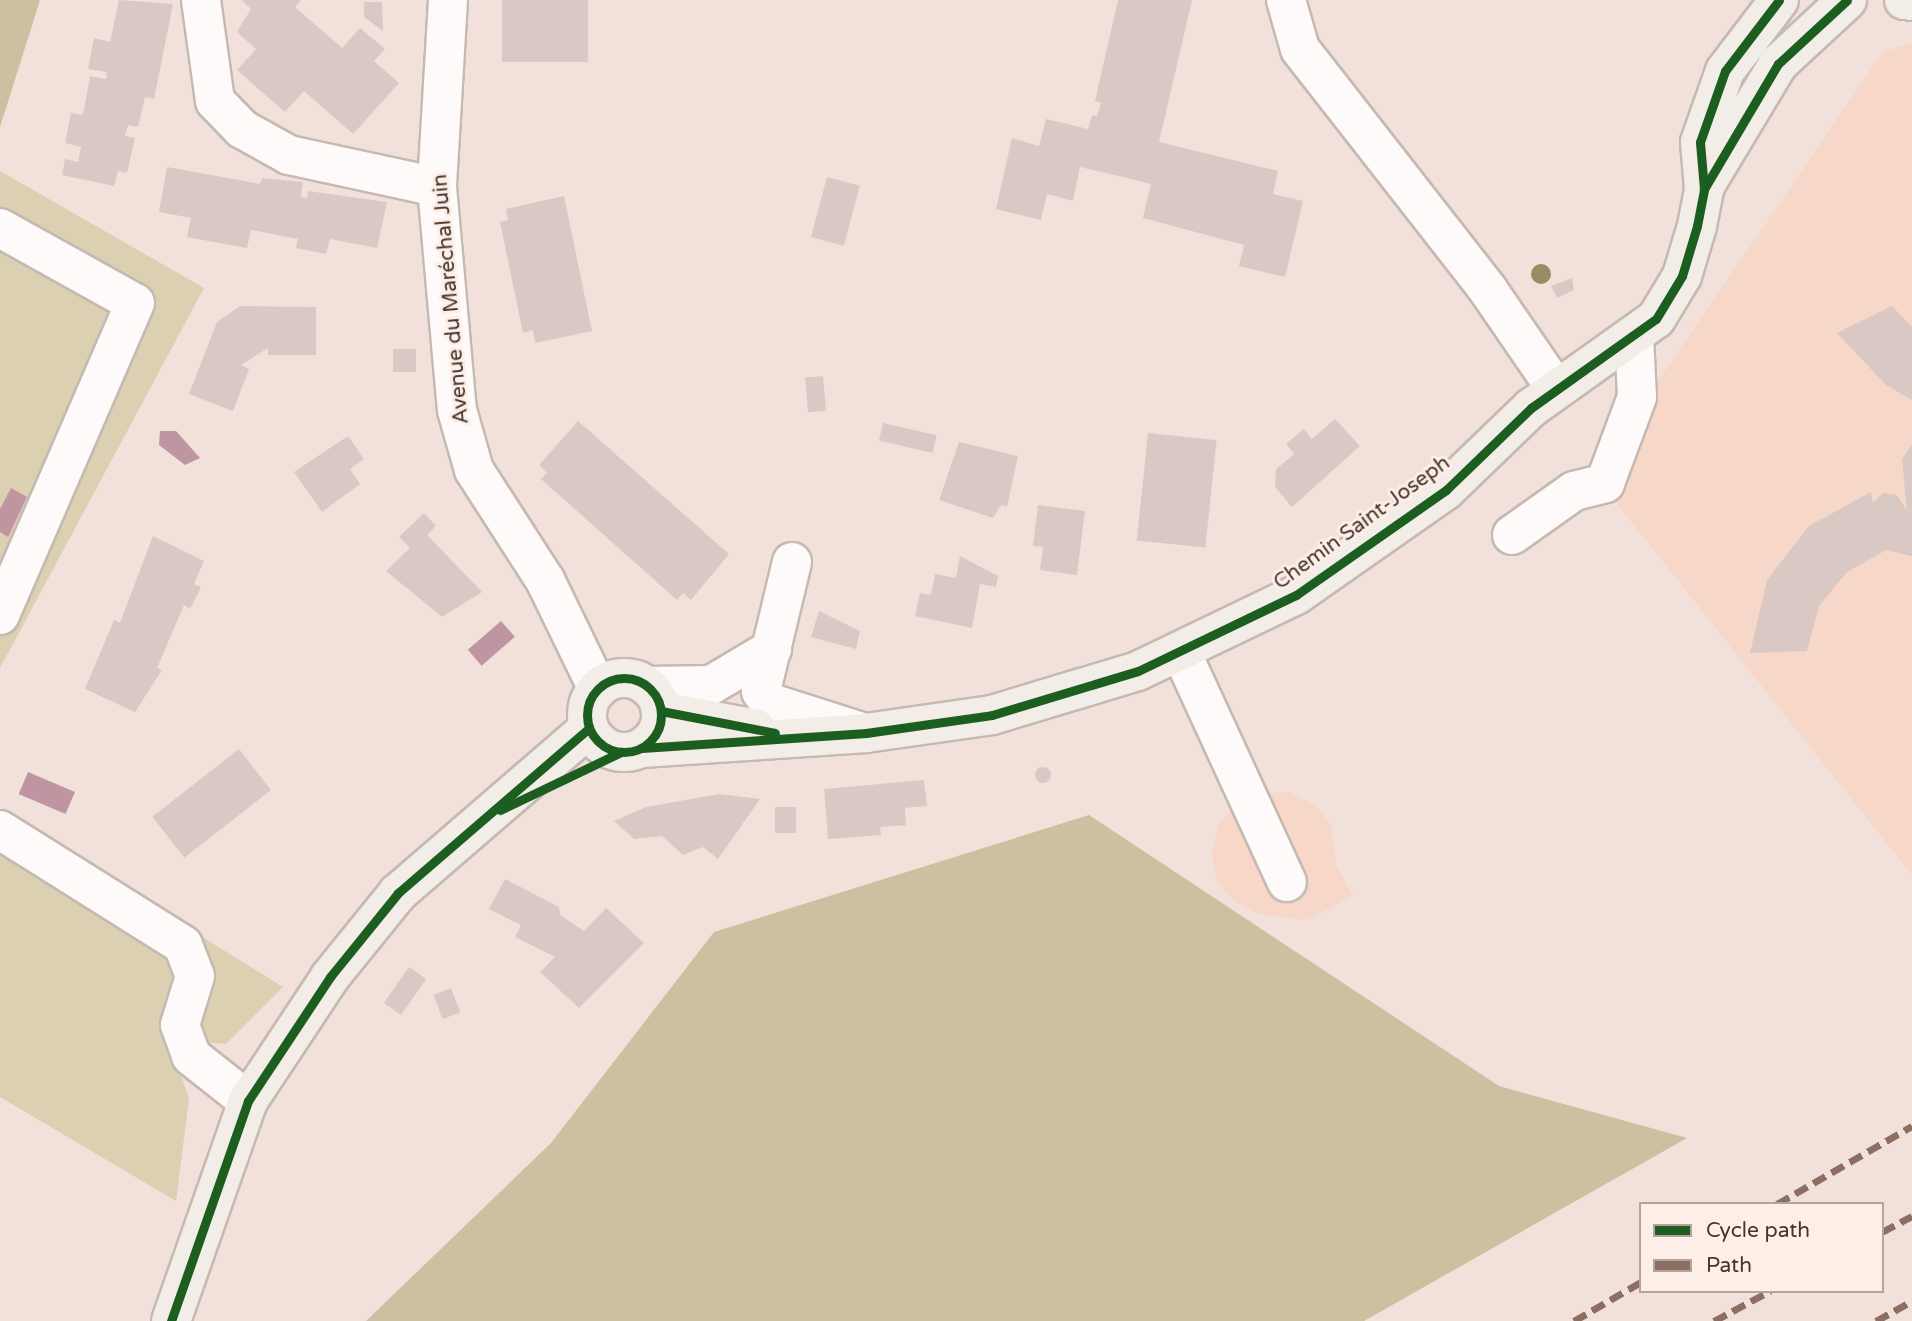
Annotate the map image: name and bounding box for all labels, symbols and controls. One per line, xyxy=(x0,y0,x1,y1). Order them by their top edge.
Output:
street label: Avenue du Maréchal Juin xyxy=(428,173,474,425)
street label: Chemin Saint-Joseph xyxy=(1269,451,1455,595)
legend xyxy=(1639,1202,1884,1293)
text: Cycle path xyxy=(1706,1218,1810,1243)
text: Path xyxy=(1706,1253,1752,1278)

